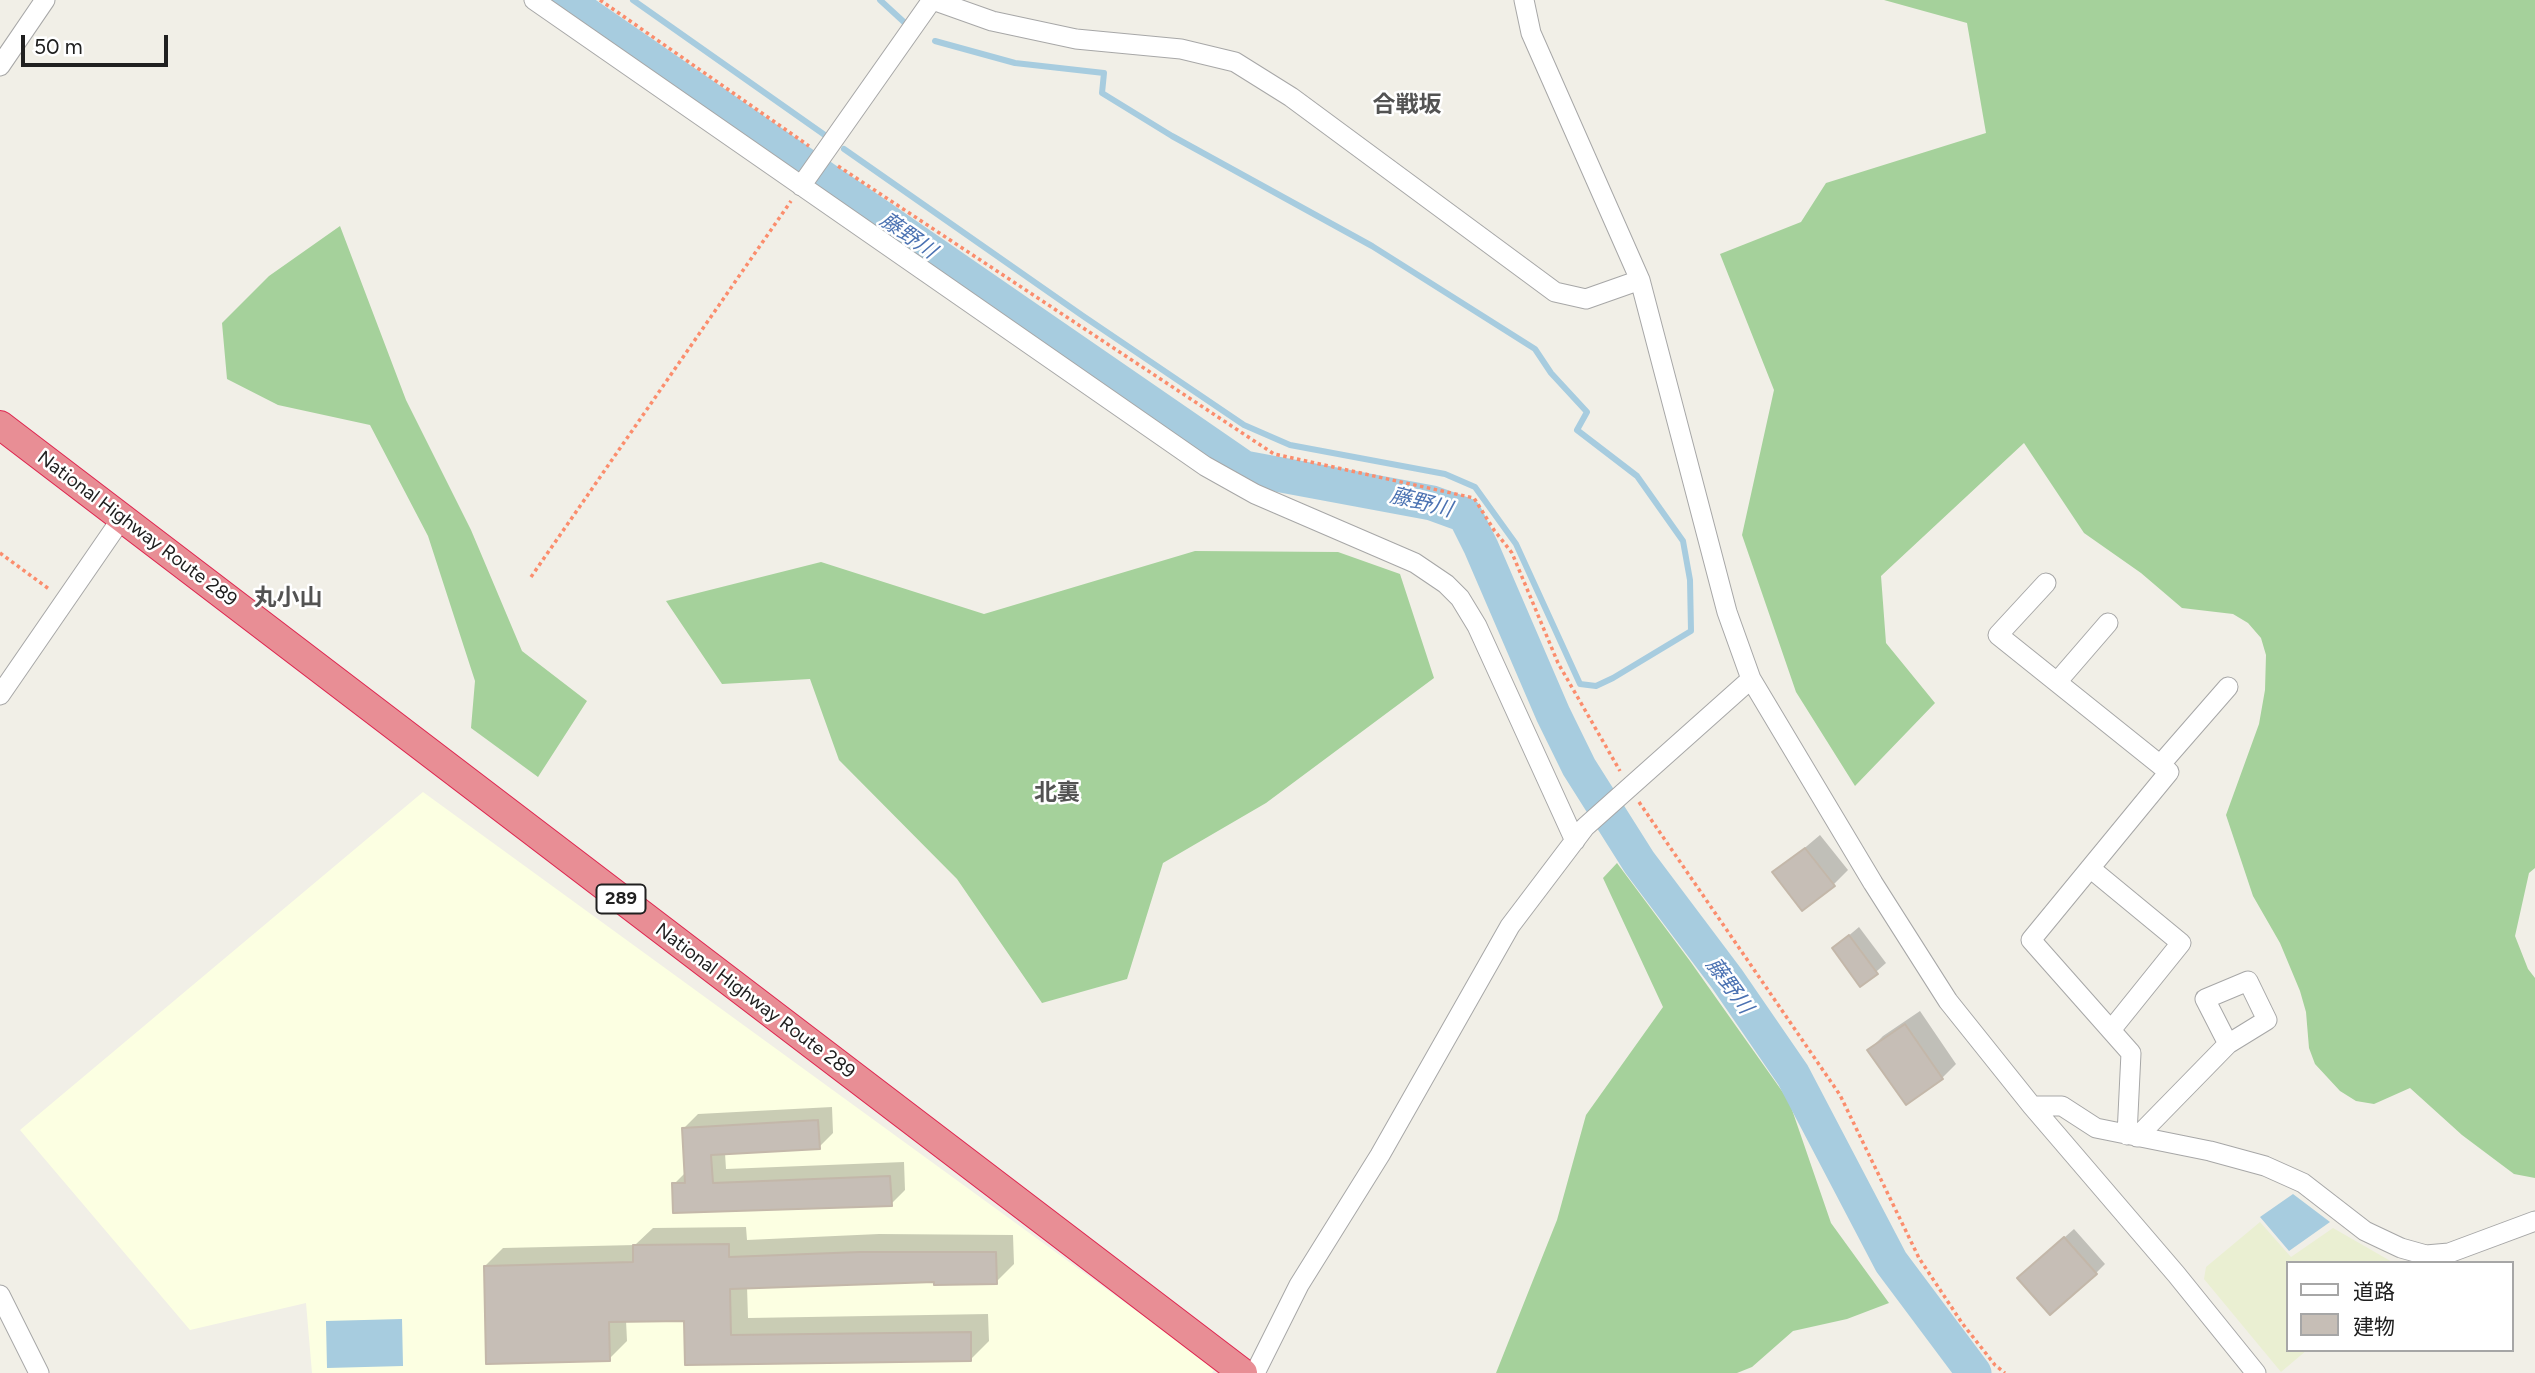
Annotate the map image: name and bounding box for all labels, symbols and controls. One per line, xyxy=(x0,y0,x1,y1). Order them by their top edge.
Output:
scale bar xyxy=(24,21,172,65)
text: 50 m xyxy=(34,34,83,59)
district label: 合戦坂 xyxy=(1373,91,1441,119)
water label: 藤野川 xyxy=(875,208,941,264)
street label: National Highway Route 289 xyxy=(33,446,241,612)
water label: 藤野川 xyxy=(1387,483,1455,523)
district label: 丸小山 xyxy=(254,584,322,612)
district label: 北裏 xyxy=(1034,779,1080,807)
road number: 289 xyxy=(596,884,646,914)
street label: National Highway Route 289 xyxy=(651,918,859,1084)
water label: 藤野川 xyxy=(1700,953,1758,1019)
legend xyxy=(2286,1261,2514,1352)
text: 道路 xyxy=(2353,1279,2395,1304)
text: 建物 xyxy=(2353,1314,2395,1339)

